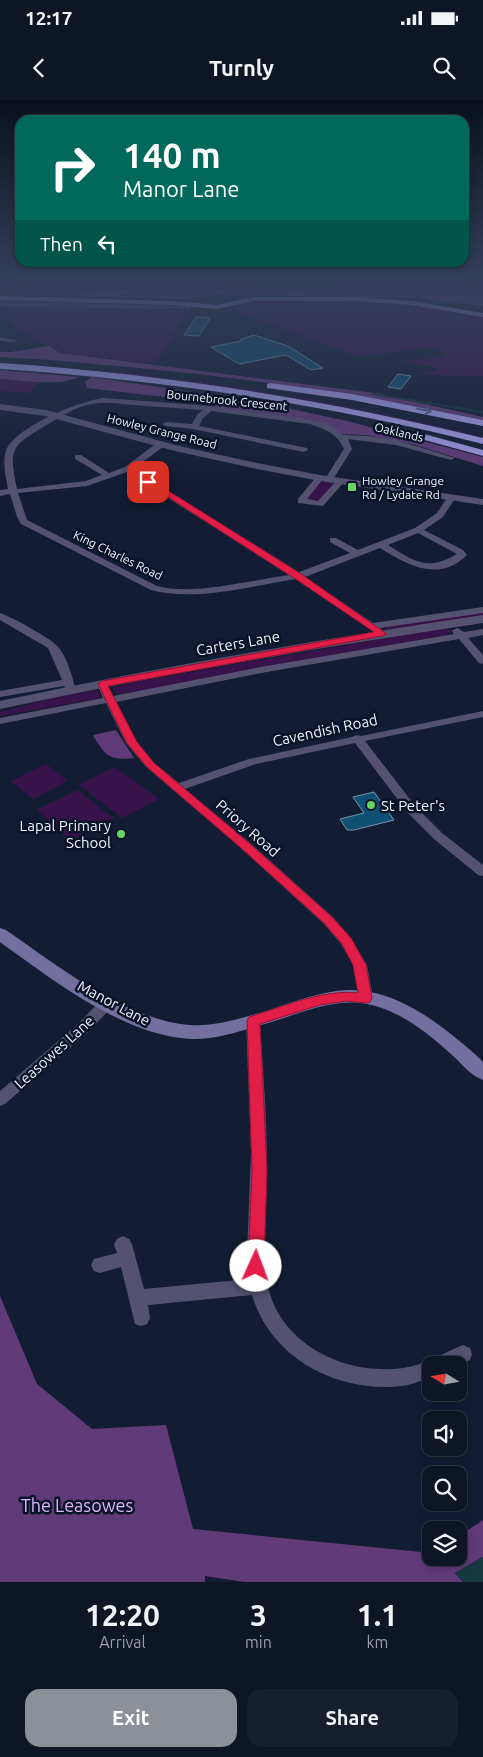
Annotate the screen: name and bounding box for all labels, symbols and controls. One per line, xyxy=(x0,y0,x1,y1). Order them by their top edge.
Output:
text: 12:17 xyxy=(25,7,73,29)
icon: back xyxy=(25,54,53,82)
icon: search xyxy=(430,54,458,82)
text: Turnly xyxy=(209,55,274,80)
icon: right xyxy=(40,135,105,200)
text: 140 m xyxy=(123,135,221,175)
text: Manor Lane xyxy=(123,176,239,201)
icon: left xyxy=(93,230,121,258)
text: Then xyxy=(40,233,83,255)
street label: Bournebrook Crescent xyxy=(166,387,288,413)
one-way arrow xyxy=(416,406,432,416)
street label: Howley Grange Road xyxy=(106,411,218,451)
street label: Oaklands xyxy=(373,420,425,444)
pin xyxy=(127,461,169,503)
icon: arrive xyxy=(134,468,162,496)
place label: Howley Grange Rd / Lydate Rd xyxy=(362,474,444,501)
marker: Howley Grange Rd / Lydate Rd xyxy=(346,481,358,493)
street label: King Charles Road xyxy=(71,528,165,582)
street label: Carters Lane xyxy=(195,627,281,659)
street label: Cavendish Road xyxy=(271,711,379,749)
street label: Priory Road xyxy=(213,796,283,860)
place label: St Peter's xyxy=(381,797,445,814)
marker: St Peter's xyxy=(365,799,377,811)
place label: Lapal Primary School xyxy=(20,817,111,851)
marker: Lapal Primary School xyxy=(115,828,127,840)
street label: Manor Lane xyxy=(75,977,153,1029)
street label: Leasowes Lane xyxy=(11,1012,97,1092)
position arrow xyxy=(229,1239,281,1291)
north arrow xyxy=(422,1356,468,1401)
map controls xyxy=(422,1356,467,1566)
button: sound xyxy=(422,1411,467,1456)
button: search xyxy=(422,1466,467,1511)
park label: The Leasowes xyxy=(21,1495,134,1515)
button: layers xyxy=(422,1521,467,1566)
text: 12:20 xyxy=(85,1598,160,1632)
text: 3 xyxy=(250,1598,267,1632)
text: 1.1 xyxy=(357,1598,398,1632)
text: Arrival xyxy=(99,1633,146,1651)
text: min xyxy=(245,1633,272,1651)
text: km xyxy=(366,1633,388,1651)
button: Exit xyxy=(25,1689,237,1747)
button: Share xyxy=(247,1689,458,1747)

